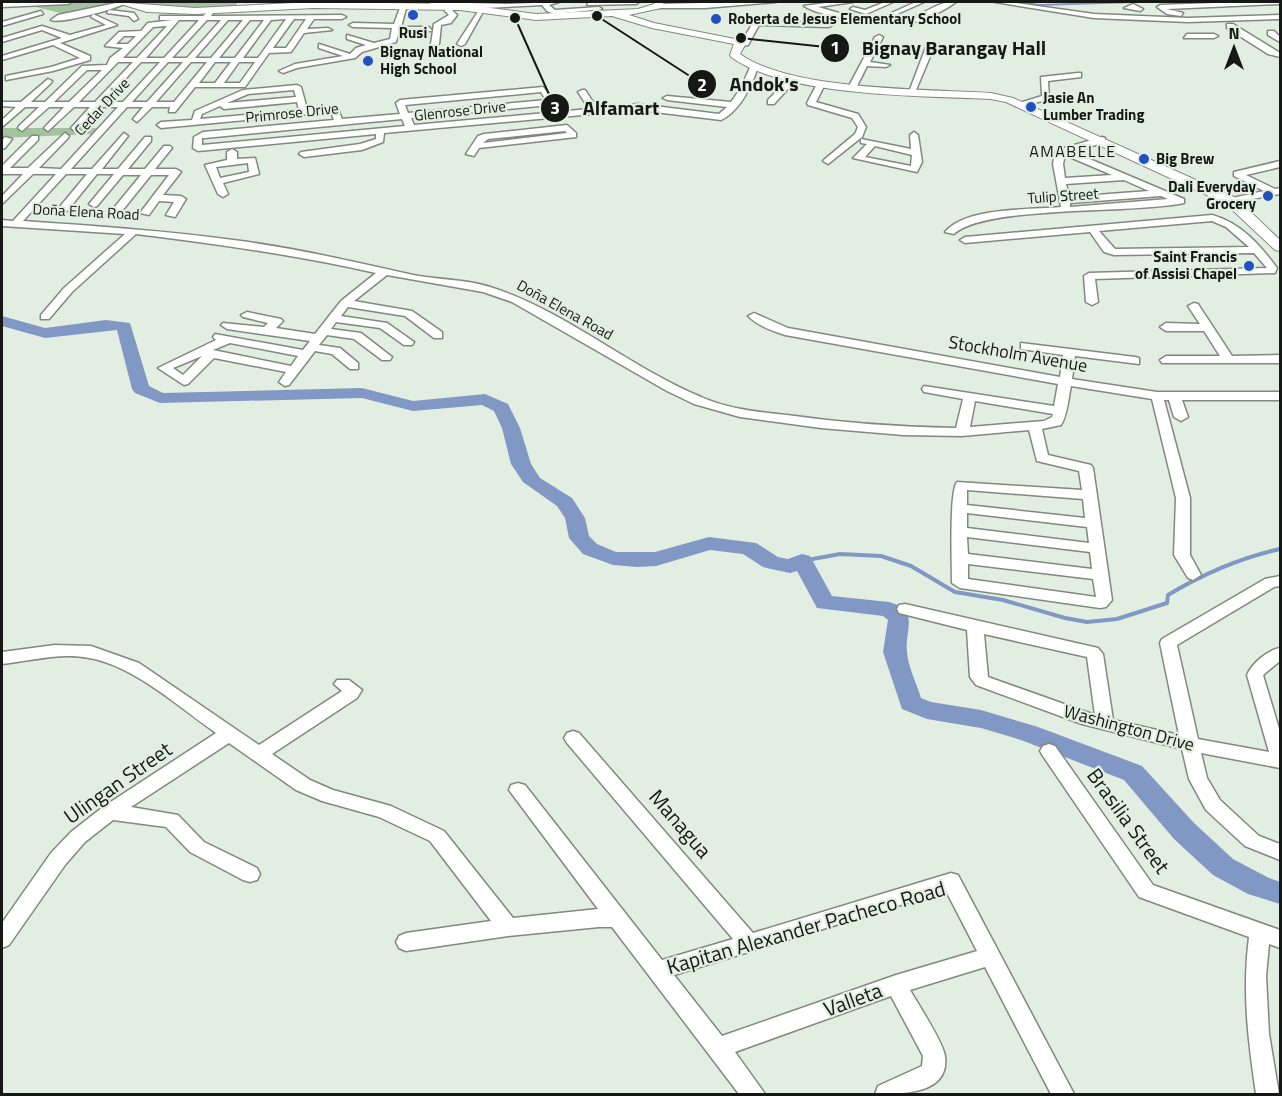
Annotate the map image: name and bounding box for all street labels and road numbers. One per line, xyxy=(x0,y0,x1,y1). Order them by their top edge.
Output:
street label: Cedar Drive xyxy=(69,72,135,141)
street label: Glenrose Drive xyxy=(413,94,507,127)
street label: Primrose Drive xyxy=(244,96,340,129)
street label: Tulip Street xyxy=(1027,181,1100,209)
street label: Doña Elena Road xyxy=(32,197,140,226)
street label: Doña Elena Road xyxy=(513,274,618,346)
street label: Stockholm Avenue xyxy=(947,328,1090,379)
street label: Washington Drive xyxy=(1061,697,1198,758)
street label: Ulingan Street xyxy=(57,733,179,831)
street label: Brasilia Street xyxy=(1079,761,1179,880)
street label: Managua xyxy=(642,782,720,865)
street label: Kapitan Alexander Pacheco Road xyxy=(663,872,949,982)
street label: Valleta xyxy=(819,974,887,1024)

